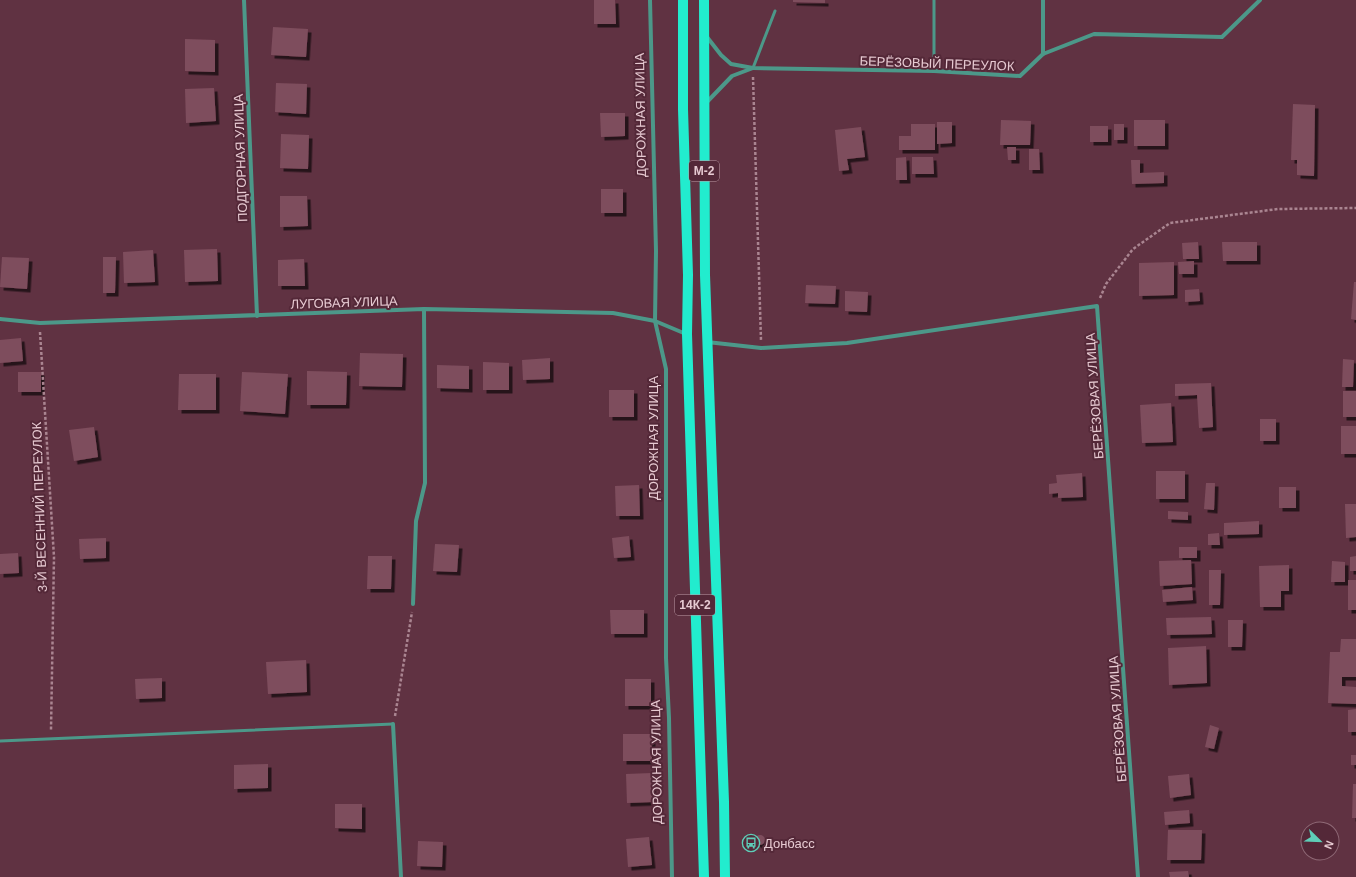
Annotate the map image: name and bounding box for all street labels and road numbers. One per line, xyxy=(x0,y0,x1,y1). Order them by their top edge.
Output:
street label: ДОРОЖНАЯ УЛИЦА xyxy=(632,52,649,177)
street label: БЕРЁЗОВЫЙ ПЕРЕУЛОК xyxy=(859,53,1015,74)
street label: ПОДГОРНАЯ УЛИЦА xyxy=(231,93,250,222)
road number: М-2 xyxy=(689,161,719,181)
street label: ЛУГОВАЯ УЛИЦА xyxy=(290,293,398,312)
street label: БЕРЁЗОВАЯ УЛИЦА xyxy=(1083,332,1106,459)
street label: ДОРОЖНАЯ УЛИЦА xyxy=(646,376,661,500)
street label: 3-Й ВЕСЕННИЙ ПЕРЕУЛОК xyxy=(29,421,50,592)
road number: 14К-2 xyxy=(675,595,715,615)
street label: БЕРЁЗОВАЯ УЛИЦА xyxy=(1106,655,1129,782)
street label: ДОРОЖНАЯ УЛИЦА xyxy=(648,699,665,824)

